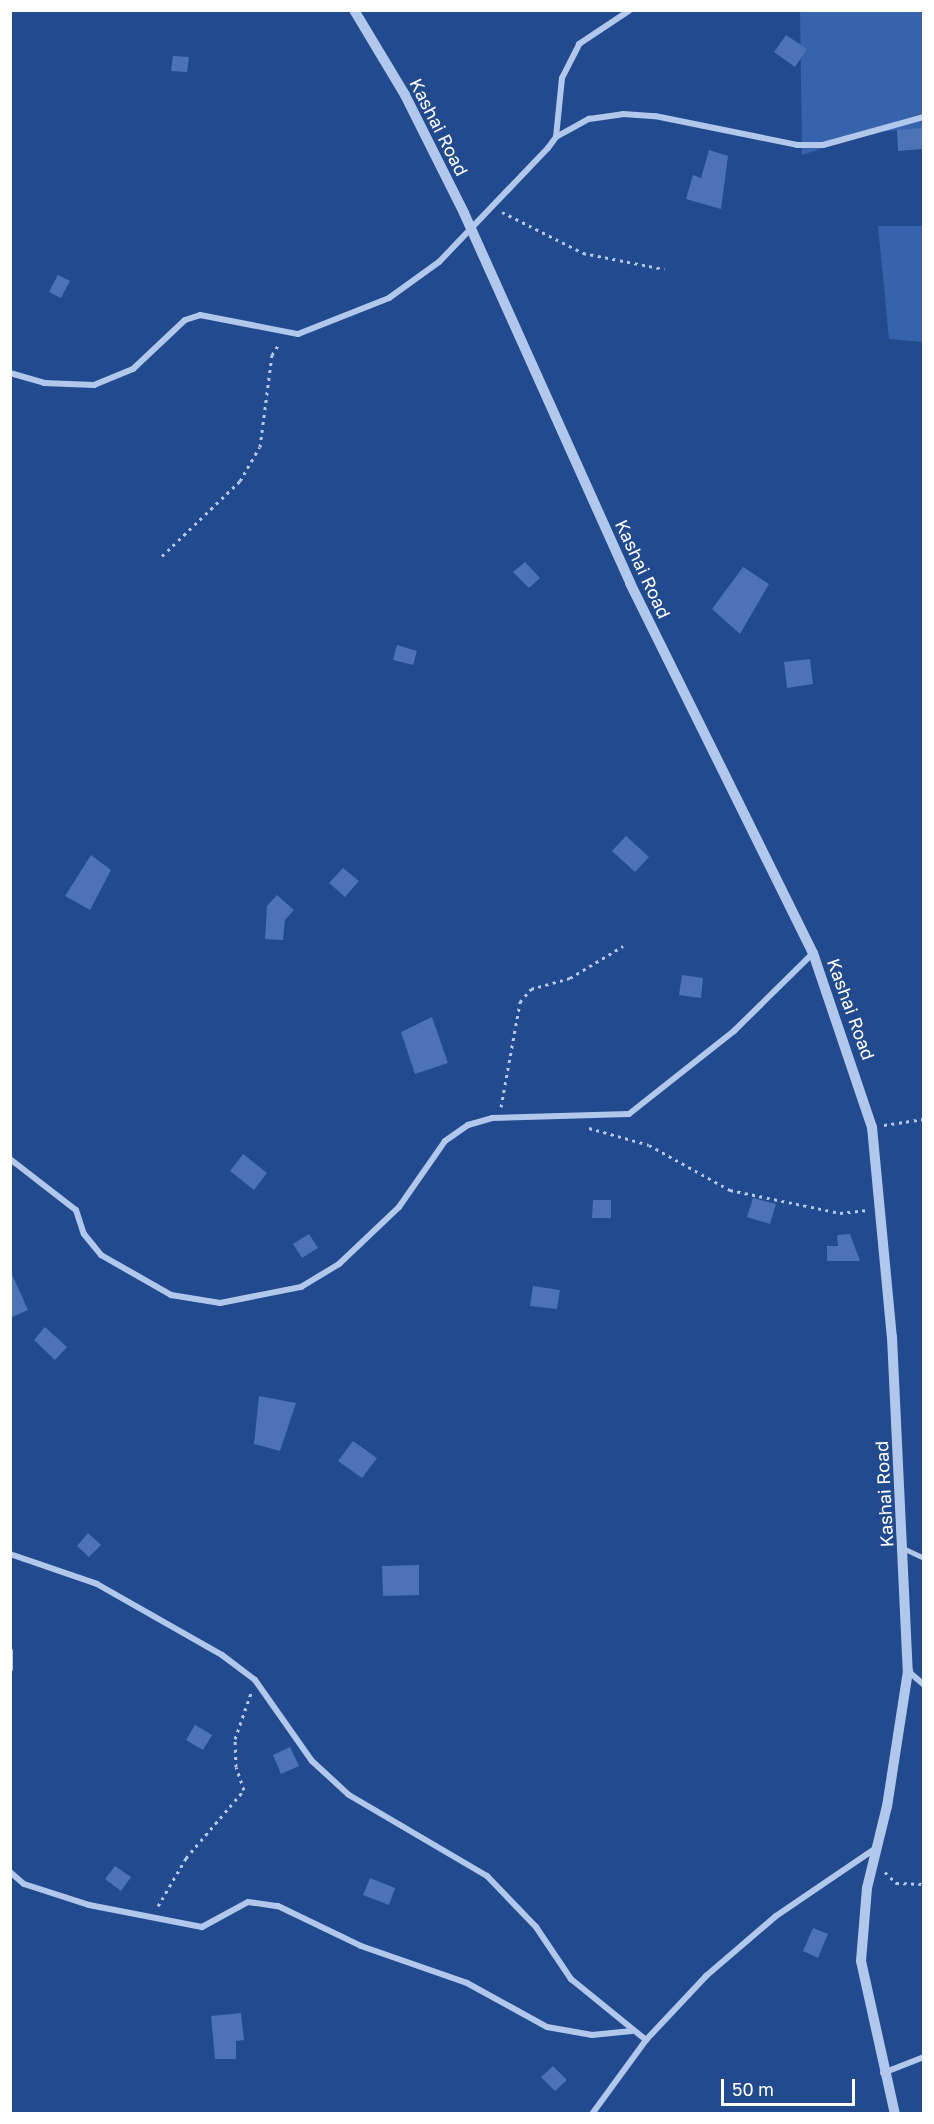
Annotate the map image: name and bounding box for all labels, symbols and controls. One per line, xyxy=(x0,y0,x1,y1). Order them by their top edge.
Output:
street label: Kashai Road xyxy=(405,75,473,179)
street label: Kashai Road xyxy=(611,516,675,622)
street label: Kashai Road xyxy=(823,955,879,1063)
street label: Kashai Road xyxy=(870,1440,898,1548)
scale bar xyxy=(724,2067,858,2105)
text: 50 m xyxy=(732,2078,774,2100)

